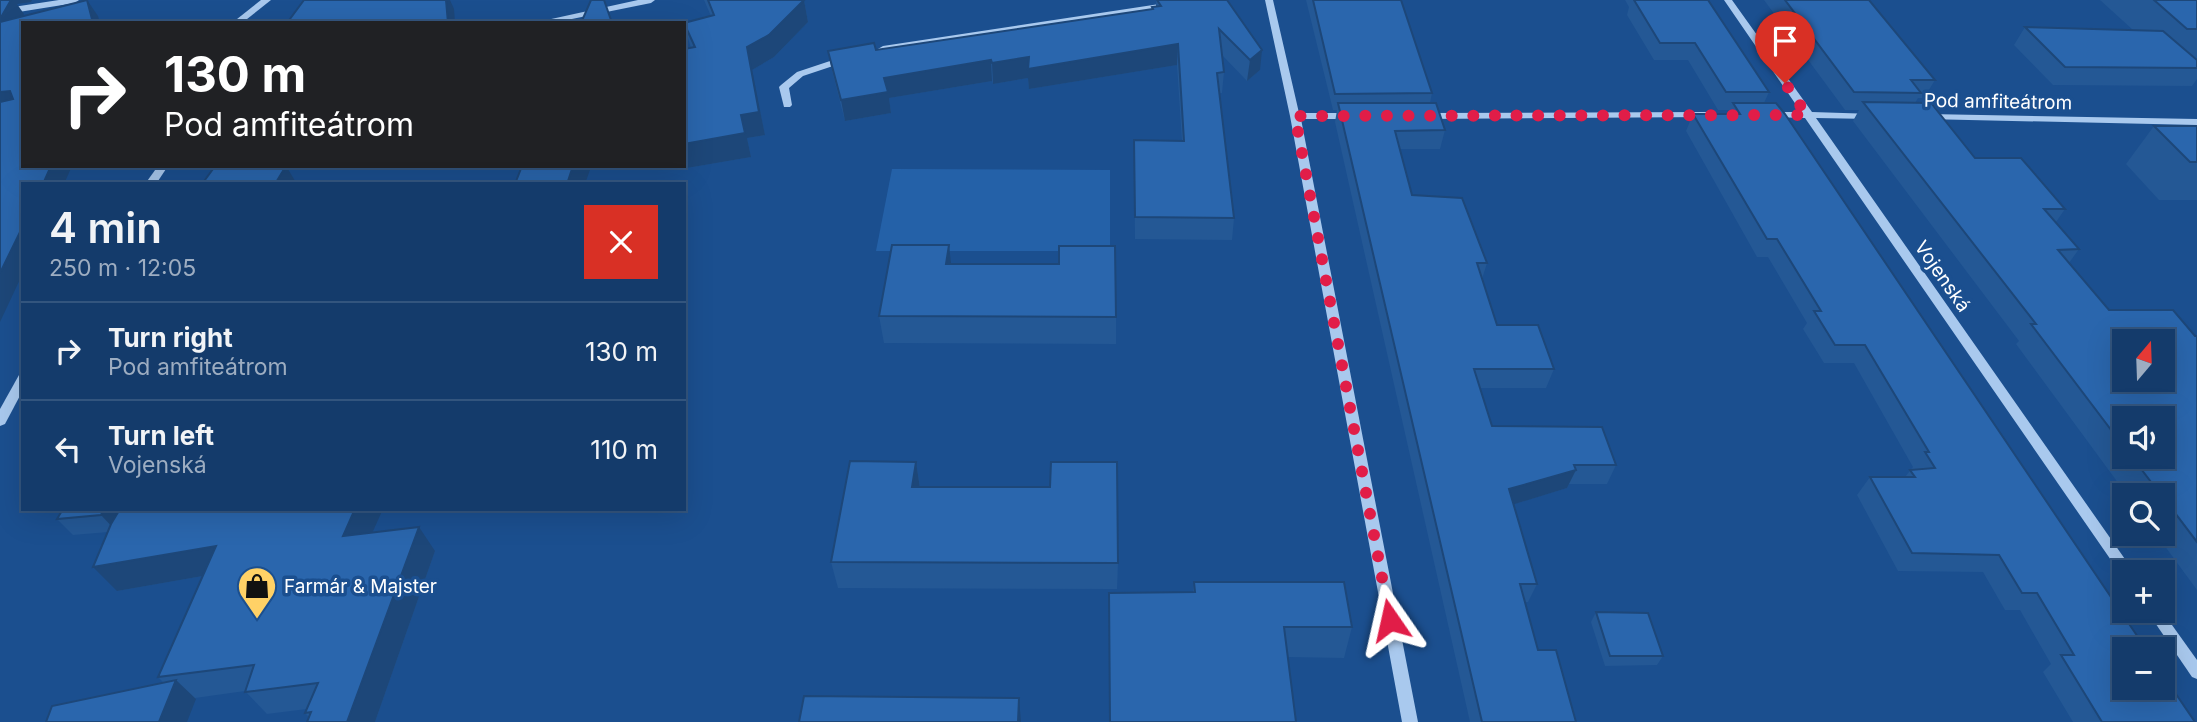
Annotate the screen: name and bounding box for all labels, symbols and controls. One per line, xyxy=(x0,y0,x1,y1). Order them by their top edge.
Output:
pin xyxy=(1755,11,1815,83)
icon: arrive xyxy=(1766,22,1804,60)
text: 130 m xyxy=(164,45,306,104)
icon: right xyxy=(49,49,140,140)
street label: Pod amfiteátrom xyxy=(1924,89,2072,114)
text: Pod amfiteátrom xyxy=(164,105,414,144)
text: 4 min xyxy=(49,202,162,253)
button: close xyxy=(584,205,658,279)
street label: Vojenská xyxy=(1910,236,1975,316)
text: 250 m · 12:05 xyxy=(49,254,196,282)
text: Turn right xyxy=(108,322,233,353)
north arrow xyxy=(2112,329,2175,392)
map controls xyxy=(2112,329,2175,700)
icon: right xyxy=(49,332,87,370)
text: 130 m xyxy=(585,336,658,367)
text: Pod amfiteátrom xyxy=(108,353,288,381)
button: sound xyxy=(2112,406,2175,469)
text: Turn left xyxy=(108,420,214,451)
icon: left xyxy=(49,430,87,468)
text: 110 m xyxy=(590,434,658,465)
text: Vojenská xyxy=(108,451,207,479)
button: search xyxy=(2112,483,2175,546)
button: + xyxy=(2112,560,2175,623)
shop icon: Farmár & Majster xyxy=(236,565,278,620)
place label: Farmár & Majster xyxy=(284,575,437,598)
position arrow xyxy=(1353,583,1427,657)
button: − xyxy=(2112,637,2175,700)

